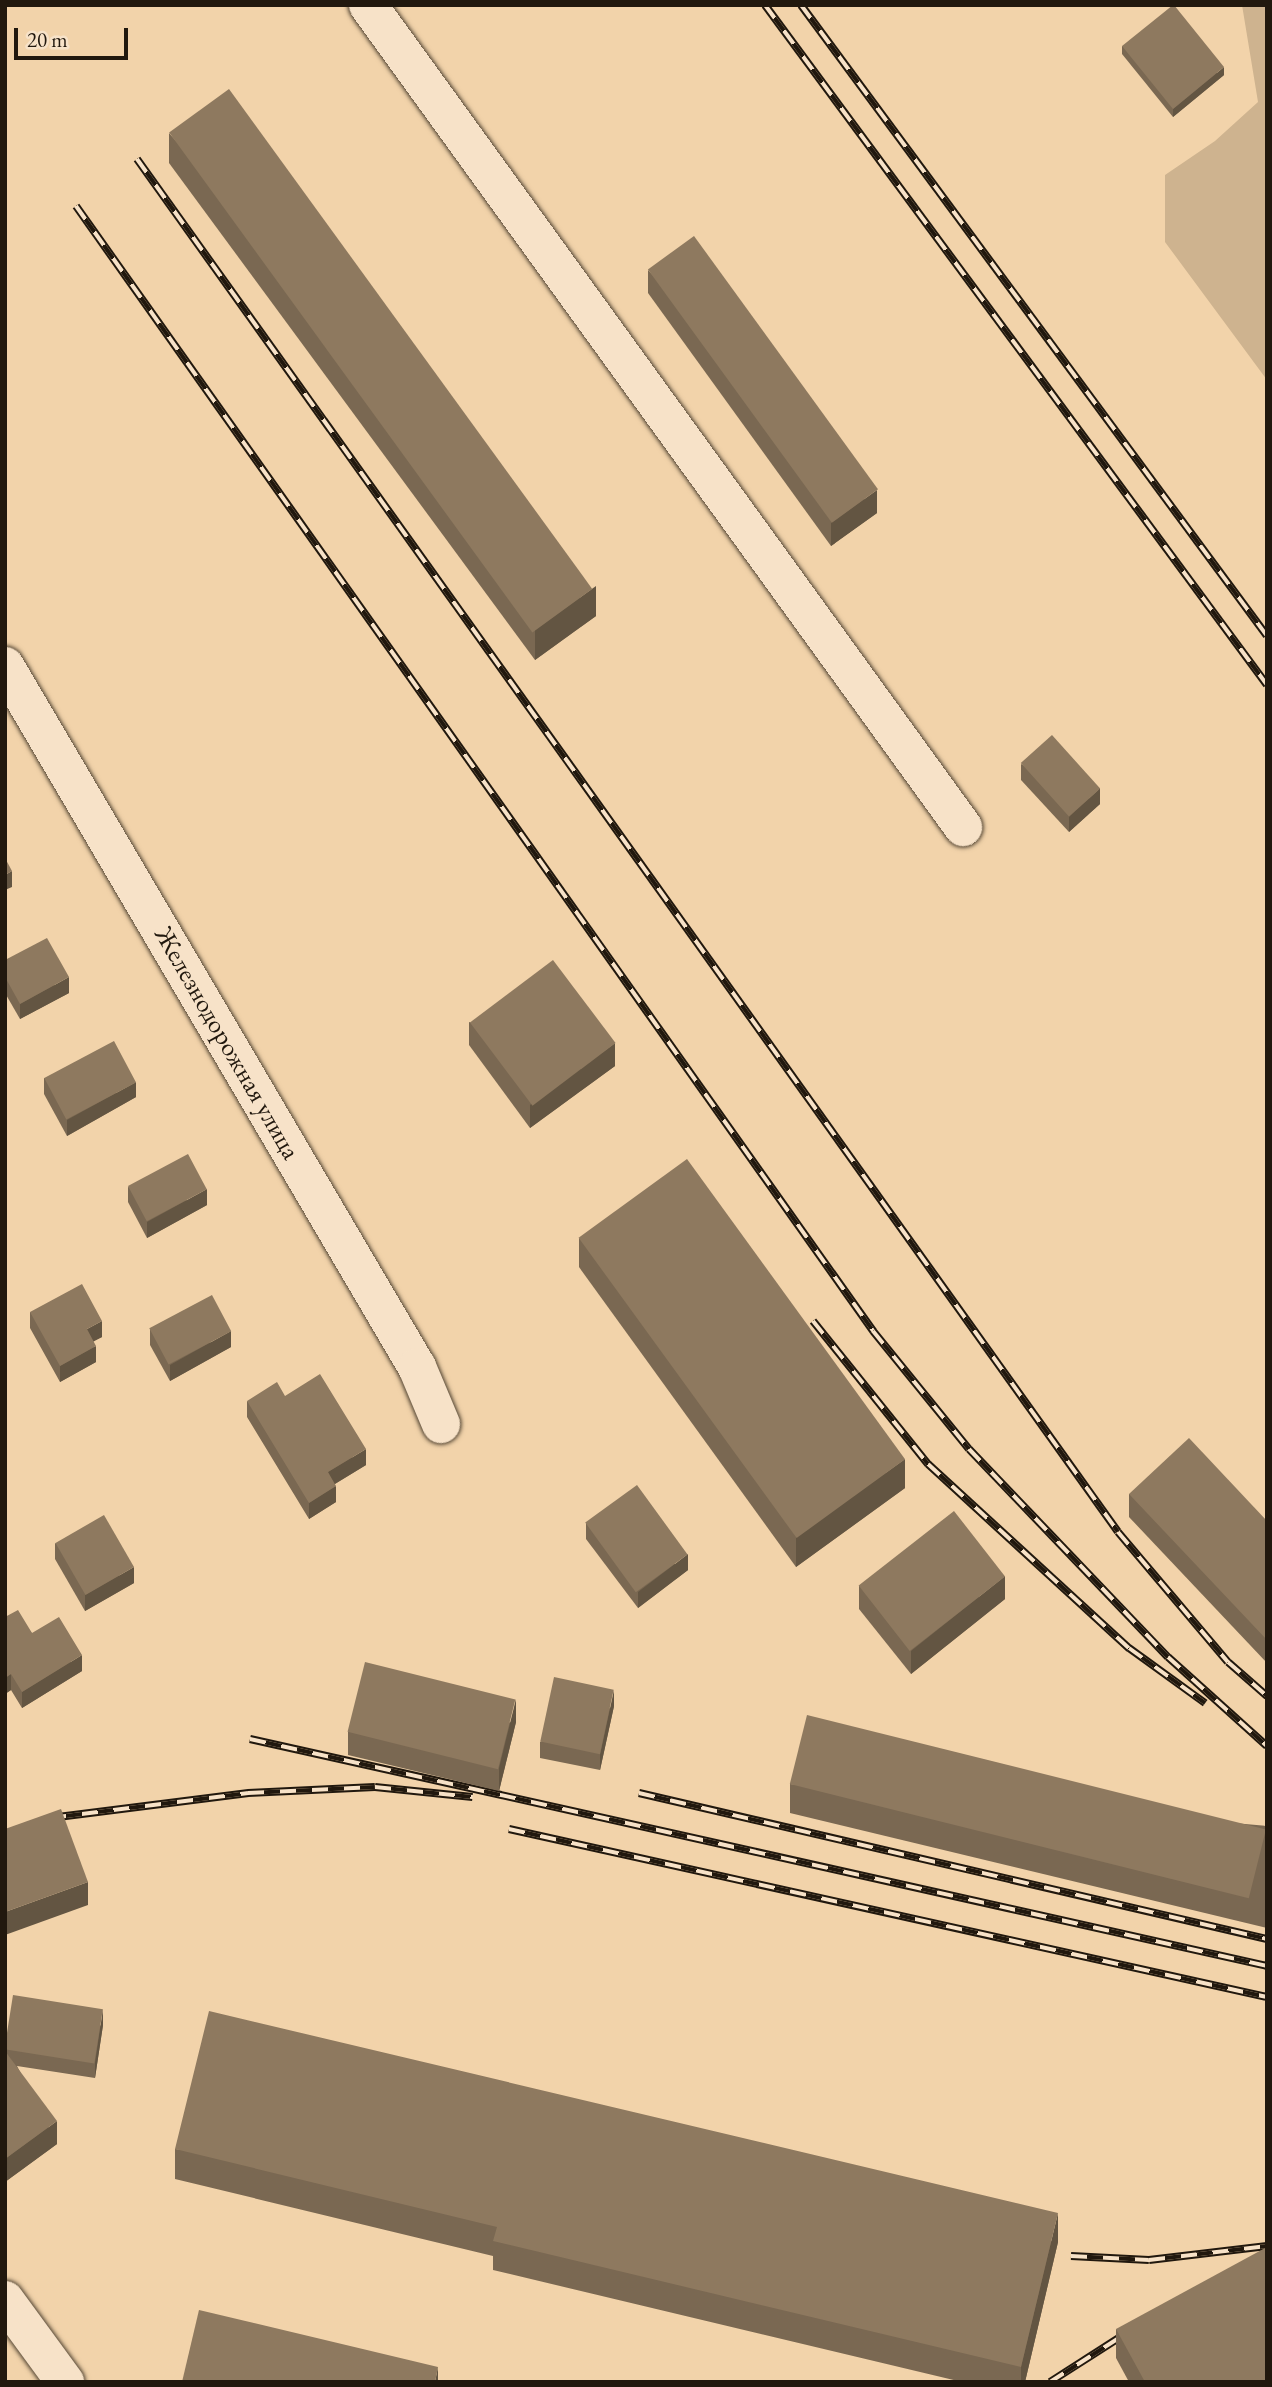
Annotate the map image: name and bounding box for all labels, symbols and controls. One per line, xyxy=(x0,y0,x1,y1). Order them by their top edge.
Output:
scale bar xyxy=(18,14,131,58)
text: 20 m xyxy=(27,26,68,53)
street label: Железнодорожная улица xyxy=(148,921,306,1165)

